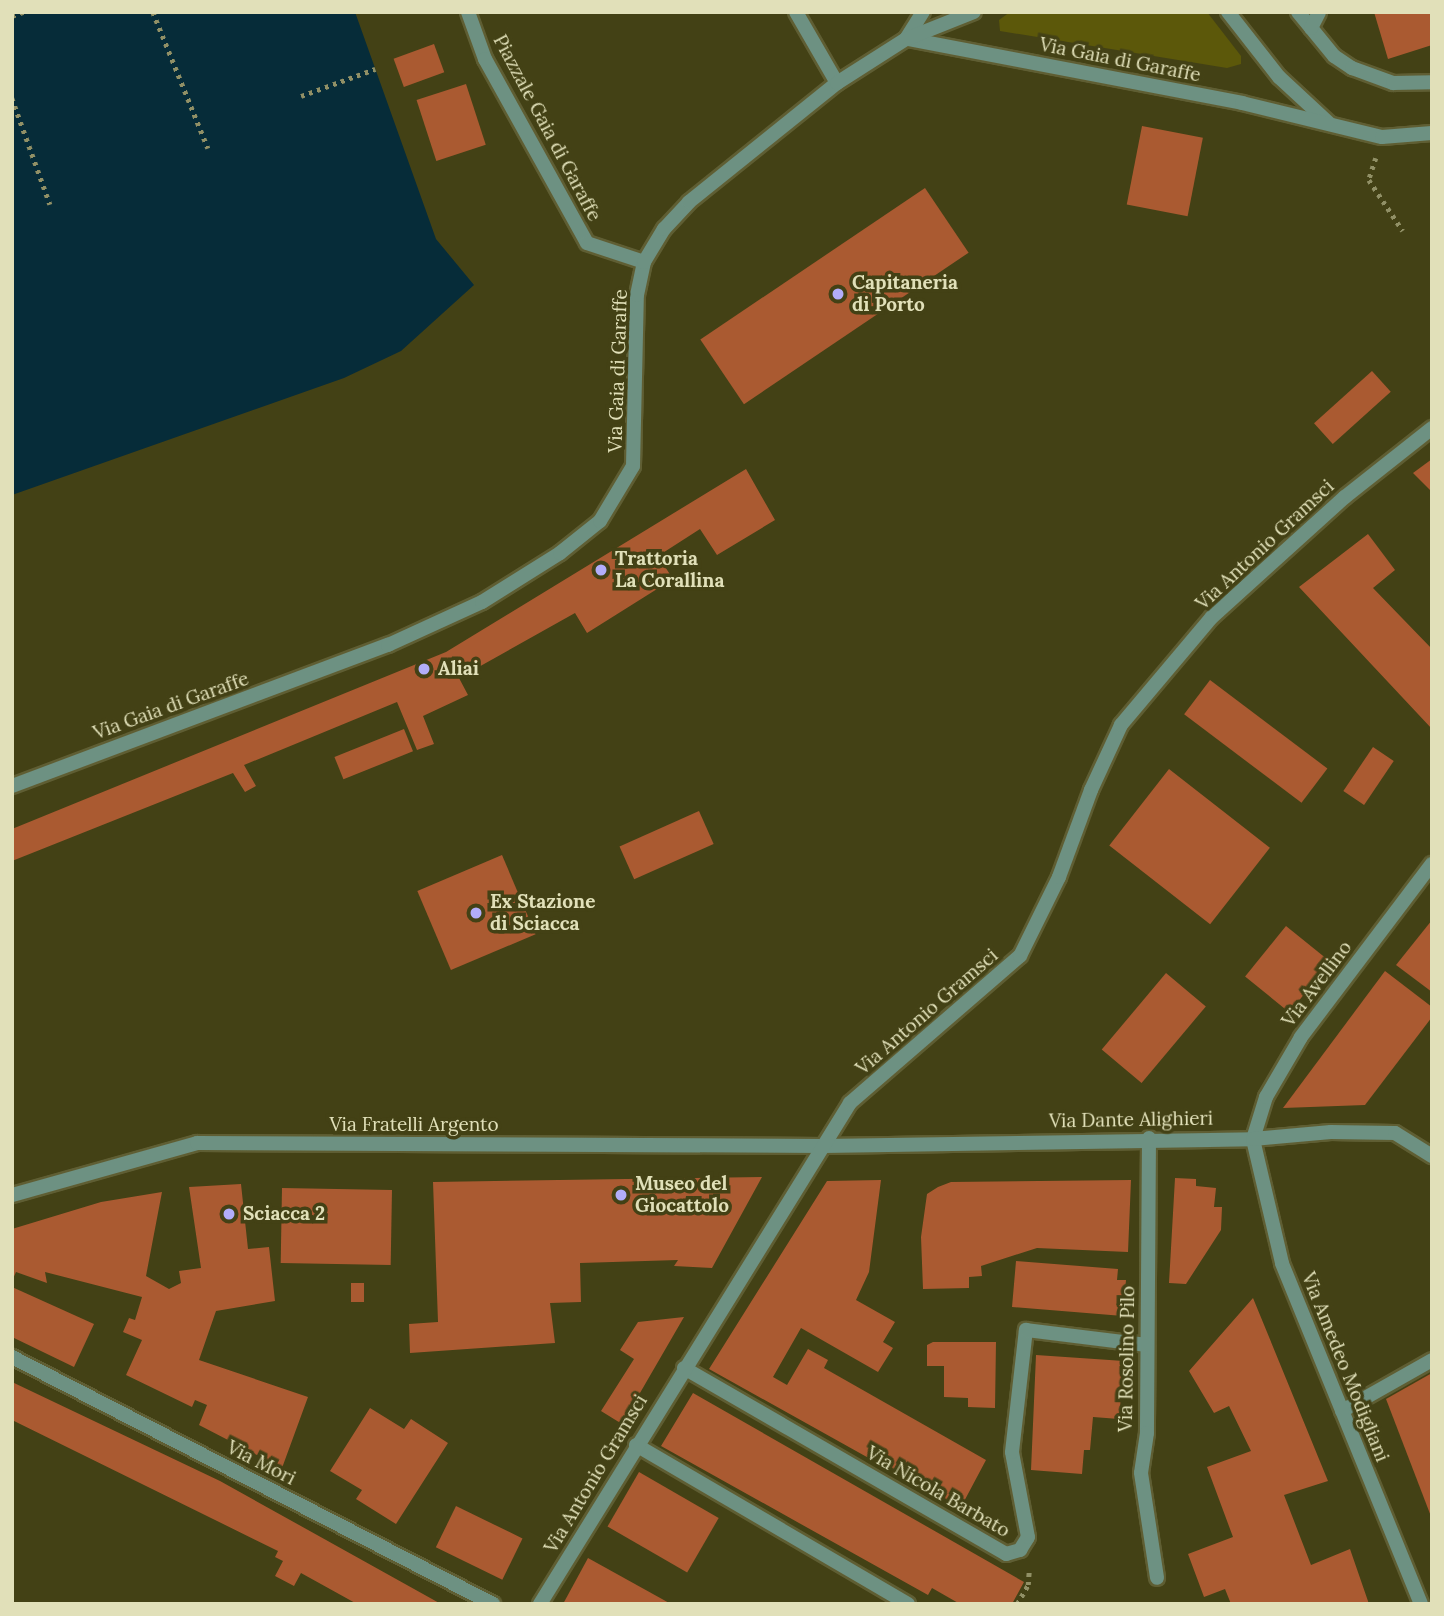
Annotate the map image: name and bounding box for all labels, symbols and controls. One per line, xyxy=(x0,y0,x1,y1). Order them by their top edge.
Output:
street label: Piazzale Gaia di Garaffe xyxy=(488,31,606,225)
street label: Via Gaia di Garaffe xyxy=(1037,33,1203,87)
place label: Capitaneria di Porto xyxy=(852,272,958,316)
marker: Capitaneria di Porto xyxy=(830,286,846,302)
street label: Via Gaia di Garaffe xyxy=(604,289,632,453)
street label: Via Antonio Gramsci xyxy=(1191,475,1339,615)
place label: Trattoria La Corallina xyxy=(615,548,724,592)
marker: Trattoria La Corallina xyxy=(593,562,609,578)
place label: Aliai xyxy=(438,658,479,680)
marker: Aliai xyxy=(416,661,432,677)
street label: Via Gaia di Garaffe xyxy=(90,667,252,745)
place label: Ex Stazione di Sciacca xyxy=(490,891,595,935)
marker: Ex Stazione di Sciacca xyxy=(468,905,484,921)
street label: Via Avellino xyxy=(1277,936,1357,1032)
street label: Via Antonio Gramsci xyxy=(851,944,1003,1080)
street label: Via Dante Alighieri xyxy=(1049,1107,1213,1133)
street label: Via Fratelli Argento xyxy=(329,1114,499,1136)
place label: Museo del Giocattolo xyxy=(635,1173,729,1217)
marker: Museo del Giocattolo xyxy=(613,1187,629,1203)
place label: Sciacca 2 xyxy=(243,1203,325,1225)
marker: Sciacca 2 xyxy=(221,1206,237,1222)
street label: Via Amedeo Modigliani xyxy=(1297,1269,1393,1465)
street label: Via Rosolino Pilo xyxy=(1114,1286,1140,1432)
street label: Via Antonio Gramsci xyxy=(540,1391,652,1557)
street label: Via Mori xyxy=(223,1436,299,1490)
street label: Via Nicola Barbato xyxy=(862,1442,1014,1542)

